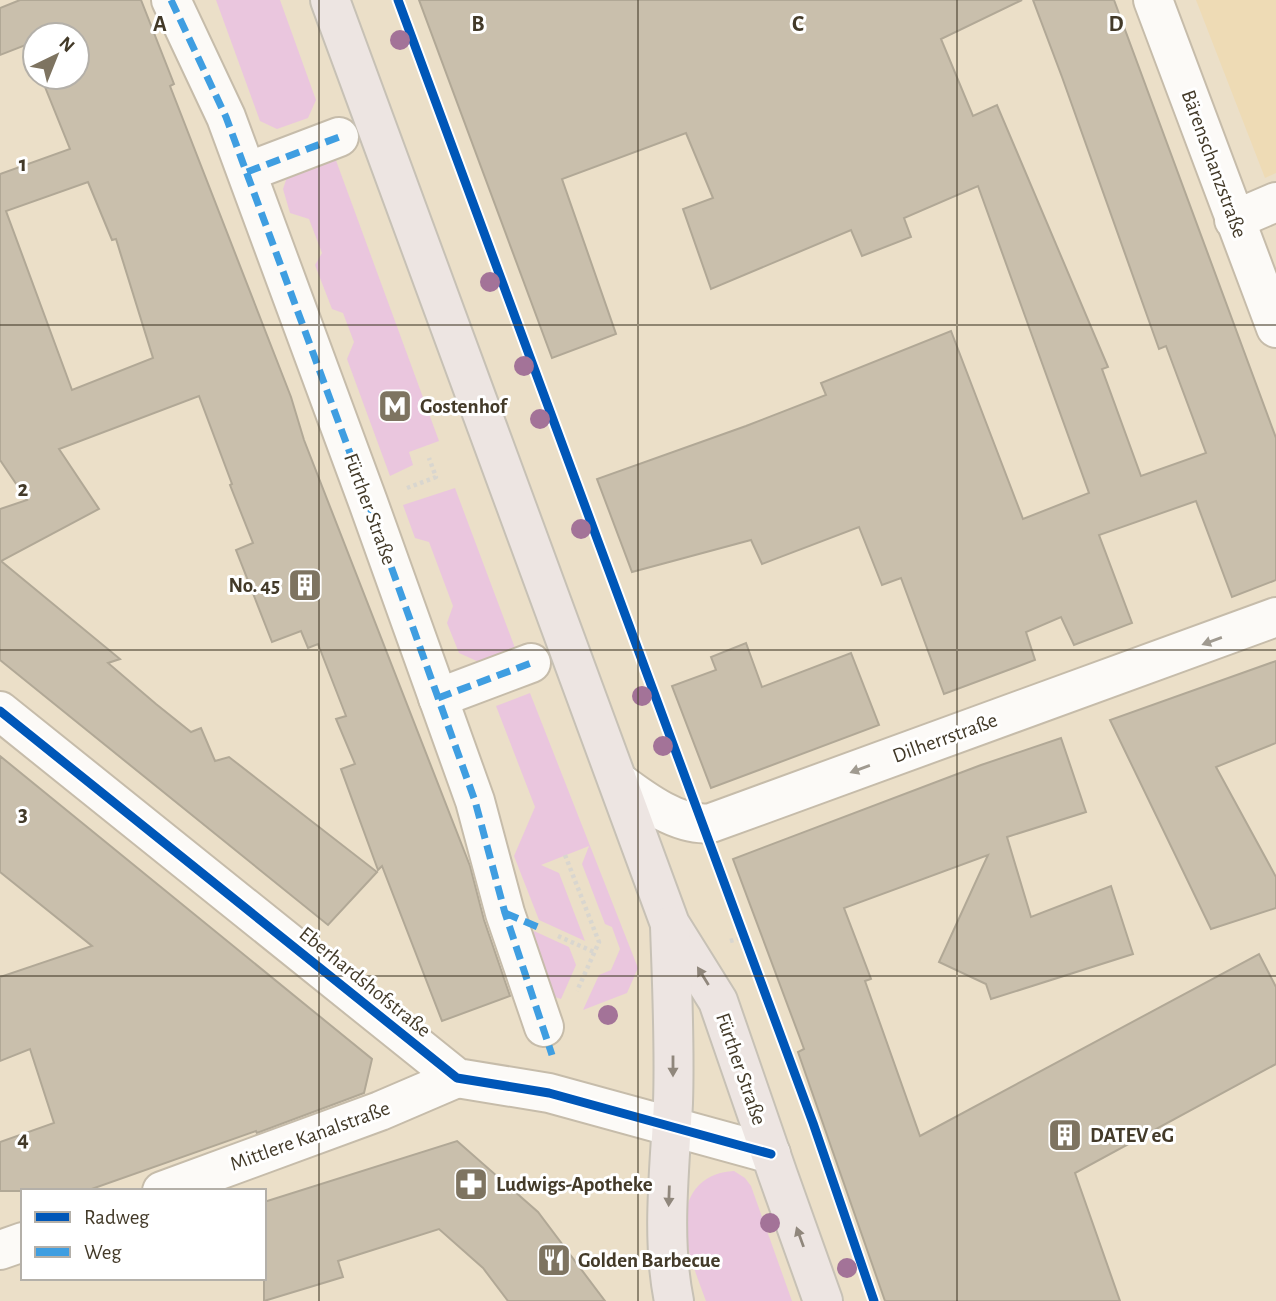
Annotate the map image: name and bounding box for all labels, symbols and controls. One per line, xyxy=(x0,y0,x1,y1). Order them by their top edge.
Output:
text: A xyxy=(153,13,167,36)
text: B xyxy=(471,13,485,36)
text: C xyxy=(792,13,804,36)
text: D xyxy=(1108,13,1124,36)
north arrow xyxy=(21,21,91,91)
text: N xyxy=(55,33,78,56)
street label: Bärenschanzstraße xyxy=(1177,87,1251,241)
text: 1 xyxy=(19,153,27,176)
metro station icon: Gostenhof xyxy=(376,387,414,425)
place label: Gostenhof xyxy=(420,396,509,417)
street label: Fürther Straße xyxy=(340,450,400,568)
text: 2 xyxy=(18,478,29,501)
building icon: No. 45 xyxy=(286,566,324,604)
place label: No. 45 xyxy=(229,575,280,596)
one-way arrow xyxy=(1201,636,1222,647)
street label: Dilherrstraße xyxy=(890,709,1000,767)
one-way arrow xyxy=(849,764,870,775)
text: 3 xyxy=(18,803,28,826)
street label: Eberhardshofstraße xyxy=(295,923,435,1041)
one-way arrow xyxy=(696,966,709,986)
street label: Fürther Straße xyxy=(712,1010,770,1128)
one-way arrow xyxy=(667,1055,679,1077)
street label: Mittlere Kanalstraße xyxy=(227,1097,393,1175)
building icon: DATEV eG xyxy=(1046,1116,1084,1154)
place label: DATEV eG xyxy=(1090,1125,1174,1146)
text: 4 xyxy=(17,1128,29,1151)
pharmacy icon: Ludwigs-Apotheke xyxy=(452,1165,490,1203)
place label: Ludwigs-Apotheke xyxy=(496,1174,653,1195)
one-way arrow xyxy=(663,1185,674,1207)
legend xyxy=(21,1189,266,1280)
text: Radweg xyxy=(84,1207,150,1228)
one-way arrow xyxy=(794,1226,805,1247)
restaurant icon: Golden Barbecue xyxy=(535,1241,573,1279)
text: Weg xyxy=(84,1242,122,1263)
place label: Golden Barbecue xyxy=(578,1250,721,1271)

